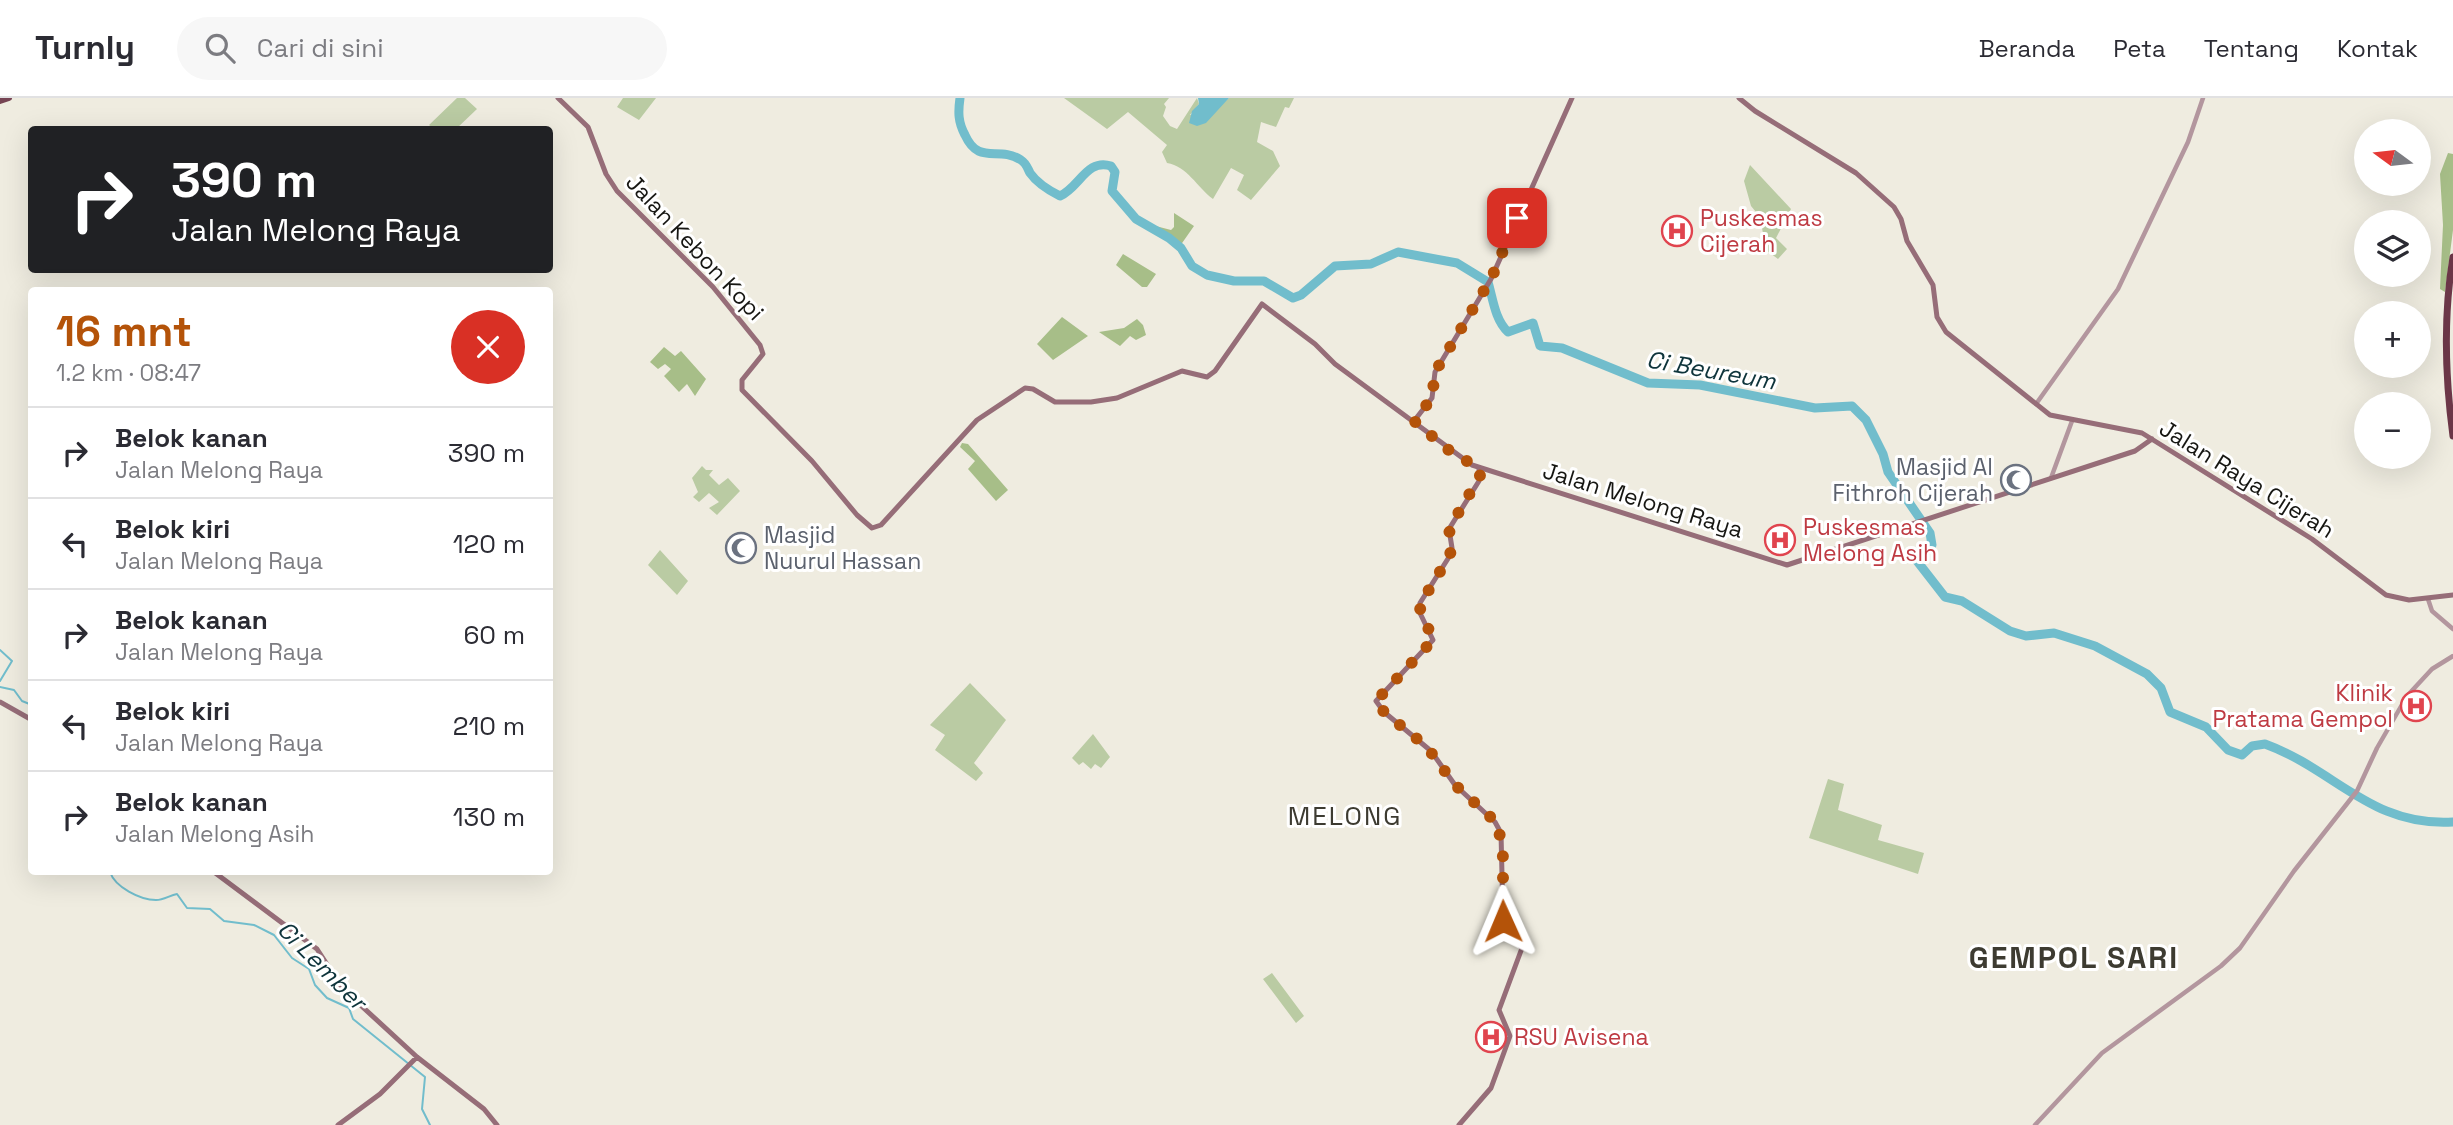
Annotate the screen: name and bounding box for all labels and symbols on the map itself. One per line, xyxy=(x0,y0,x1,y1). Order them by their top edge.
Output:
north arrow xyxy=(2354,119,2431,196)
street label: Jalan Kebon Kopi xyxy=(619,167,771,327)
pin xyxy=(1487,188,1547,248)
place label: Puskesmas Cijerah xyxy=(1700,203,1823,259)
hospital icon: Puskesmas Cijerah xyxy=(1660,214,1694,248)
water label: Ci Beureum xyxy=(1644,343,1779,397)
street label: Jalan Raya Cijerah xyxy=(2154,413,2340,545)
place label: Masjid Al Fithroh Cijerah xyxy=(1832,452,1993,508)
street label: Jalan Melong Raya xyxy=(1539,455,1747,545)
mosque icon: Masjid Al Fithroh Cijerah xyxy=(1999,463,2033,497)
place label: Puskesmas Melong Asih xyxy=(1803,512,1937,568)
place label: Masjid Nuurul Hassan xyxy=(764,520,921,576)
hospital icon: Puskesmas Melong Asih xyxy=(1763,523,1797,557)
mosque icon: Masjid Nuurul Hassan xyxy=(724,531,758,565)
place label: Klinik Pratama Gempol xyxy=(2213,678,2393,734)
hospital icon: Klinik Pratama Gempol xyxy=(2399,689,2433,723)
district label: MELONG xyxy=(1288,799,1402,833)
position arrow xyxy=(1466,884,1540,958)
water label: Ci Lember xyxy=(271,914,375,1018)
district label: GEMPOL SARI xyxy=(1969,938,2179,977)
hospital icon: RSU Avisena xyxy=(1474,1020,1508,1054)
place label: RSU Avisena xyxy=(1514,1022,1649,1052)

